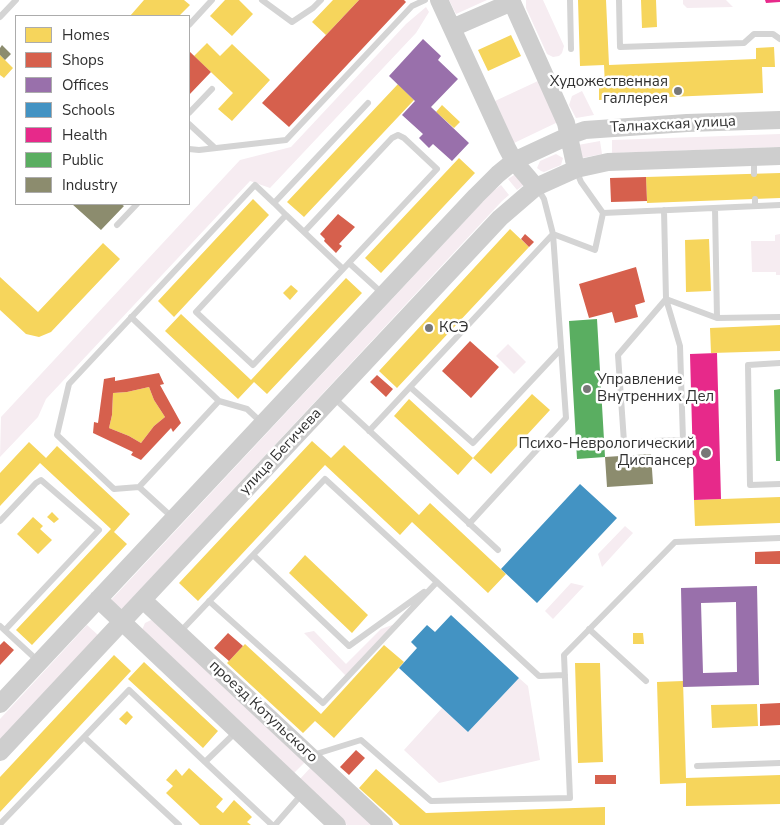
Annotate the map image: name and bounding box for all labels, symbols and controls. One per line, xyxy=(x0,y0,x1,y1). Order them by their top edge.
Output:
legend xyxy=(15,15,190,205)
text: Homes xyxy=(62,25,110,45)
text: Shops xyxy=(62,50,104,70)
place label: Художественная галлерея xyxy=(550,73,668,108)
text: Offices xyxy=(62,75,109,95)
marker: Художественная галлерея xyxy=(672,85,684,97)
text: Schools xyxy=(62,100,115,120)
street label: Талнахская улица xyxy=(610,113,736,137)
text: Health xyxy=(62,125,107,145)
text: Public xyxy=(62,150,103,170)
text: Industry xyxy=(62,175,117,195)
place label: КСЭ xyxy=(439,319,469,337)
marker: КСЭ xyxy=(423,322,435,334)
place label: Управление Внутренних Дел xyxy=(597,371,714,406)
marker: Управление Внутренних Дел xyxy=(581,383,593,395)
street label: улица Бегичева xyxy=(236,405,326,499)
place label: Психо-Неврологический Диспансер xyxy=(519,435,695,470)
marker: Психо-Неврологический Диспансер xyxy=(699,446,713,460)
street label: проезд Котульского xyxy=(205,657,321,767)

